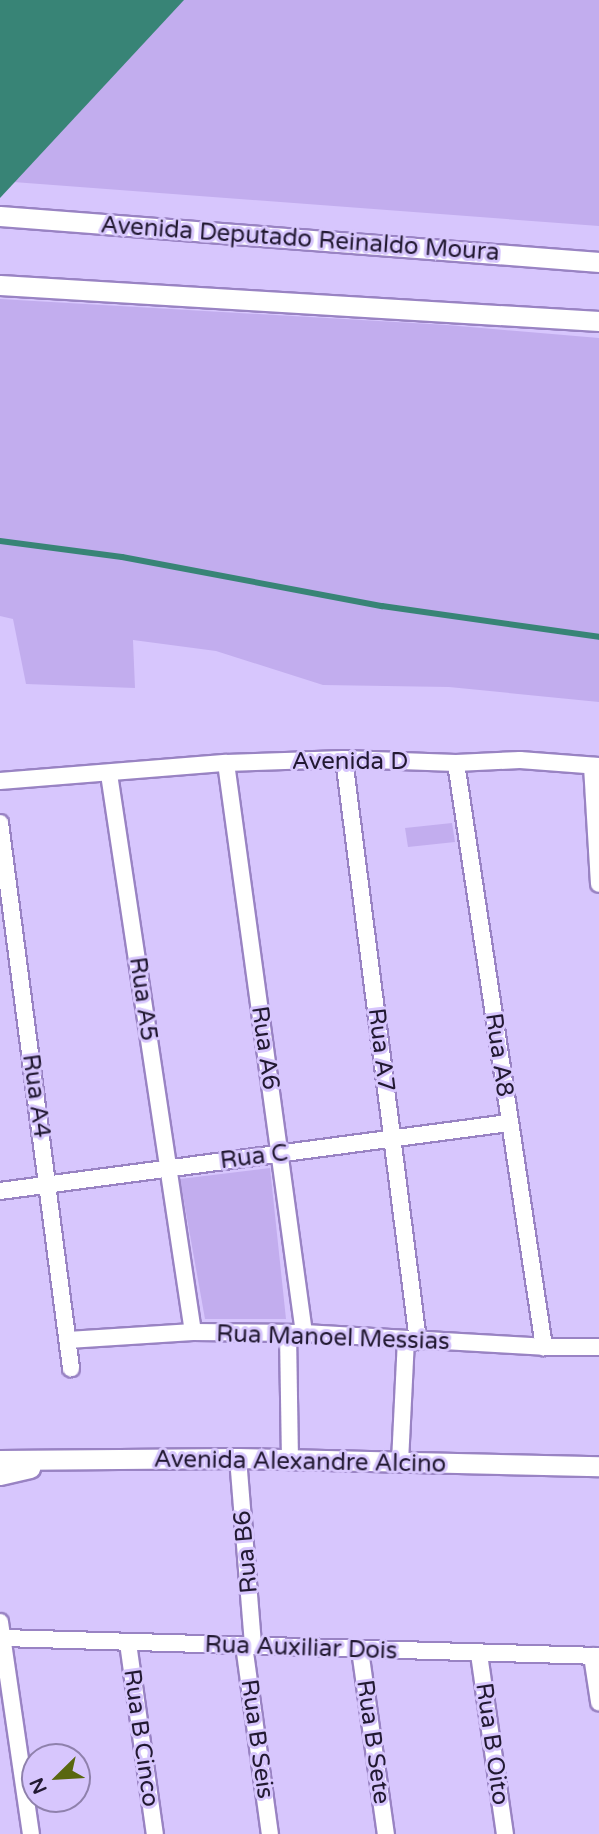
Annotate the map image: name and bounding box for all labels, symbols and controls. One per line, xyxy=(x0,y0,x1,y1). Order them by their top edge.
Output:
street label: Avenida Deputado Reinaldo Moura xyxy=(100,211,500,267)
street label: Avenida D xyxy=(292,748,408,776)
street label: Rua A5 xyxy=(123,955,163,1043)
street label: Rua A6 xyxy=(245,1004,285,1092)
street label: Rua A7 xyxy=(362,1006,400,1094)
street label: Rua A8 xyxy=(479,1011,519,1099)
street label: Rua A4 xyxy=(16,1052,56,1140)
street label: Rua C xyxy=(218,1139,290,1175)
street label: Rua Manoel Messias xyxy=(216,1320,450,1356)
street label: Avenida Alexandre Alcino xyxy=(154,1445,446,1479)
street label: Rua B6 xyxy=(228,1509,264,1595)
street label: Rua Auxiliar Dois xyxy=(204,1630,398,1666)
street label: Rua B Cinco xyxy=(117,1667,165,1809)
street label: Rua B Seis xyxy=(234,1677,280,1801)
street label: Rua B Sete xyxy=(350,1678,396,1806)
street label: Rua B Oito xyxy=(469,1681,515,1807)
north arrow xyxy=(21,1743,91,1813)
text: N xyxy=(25,1774,52,1797)

